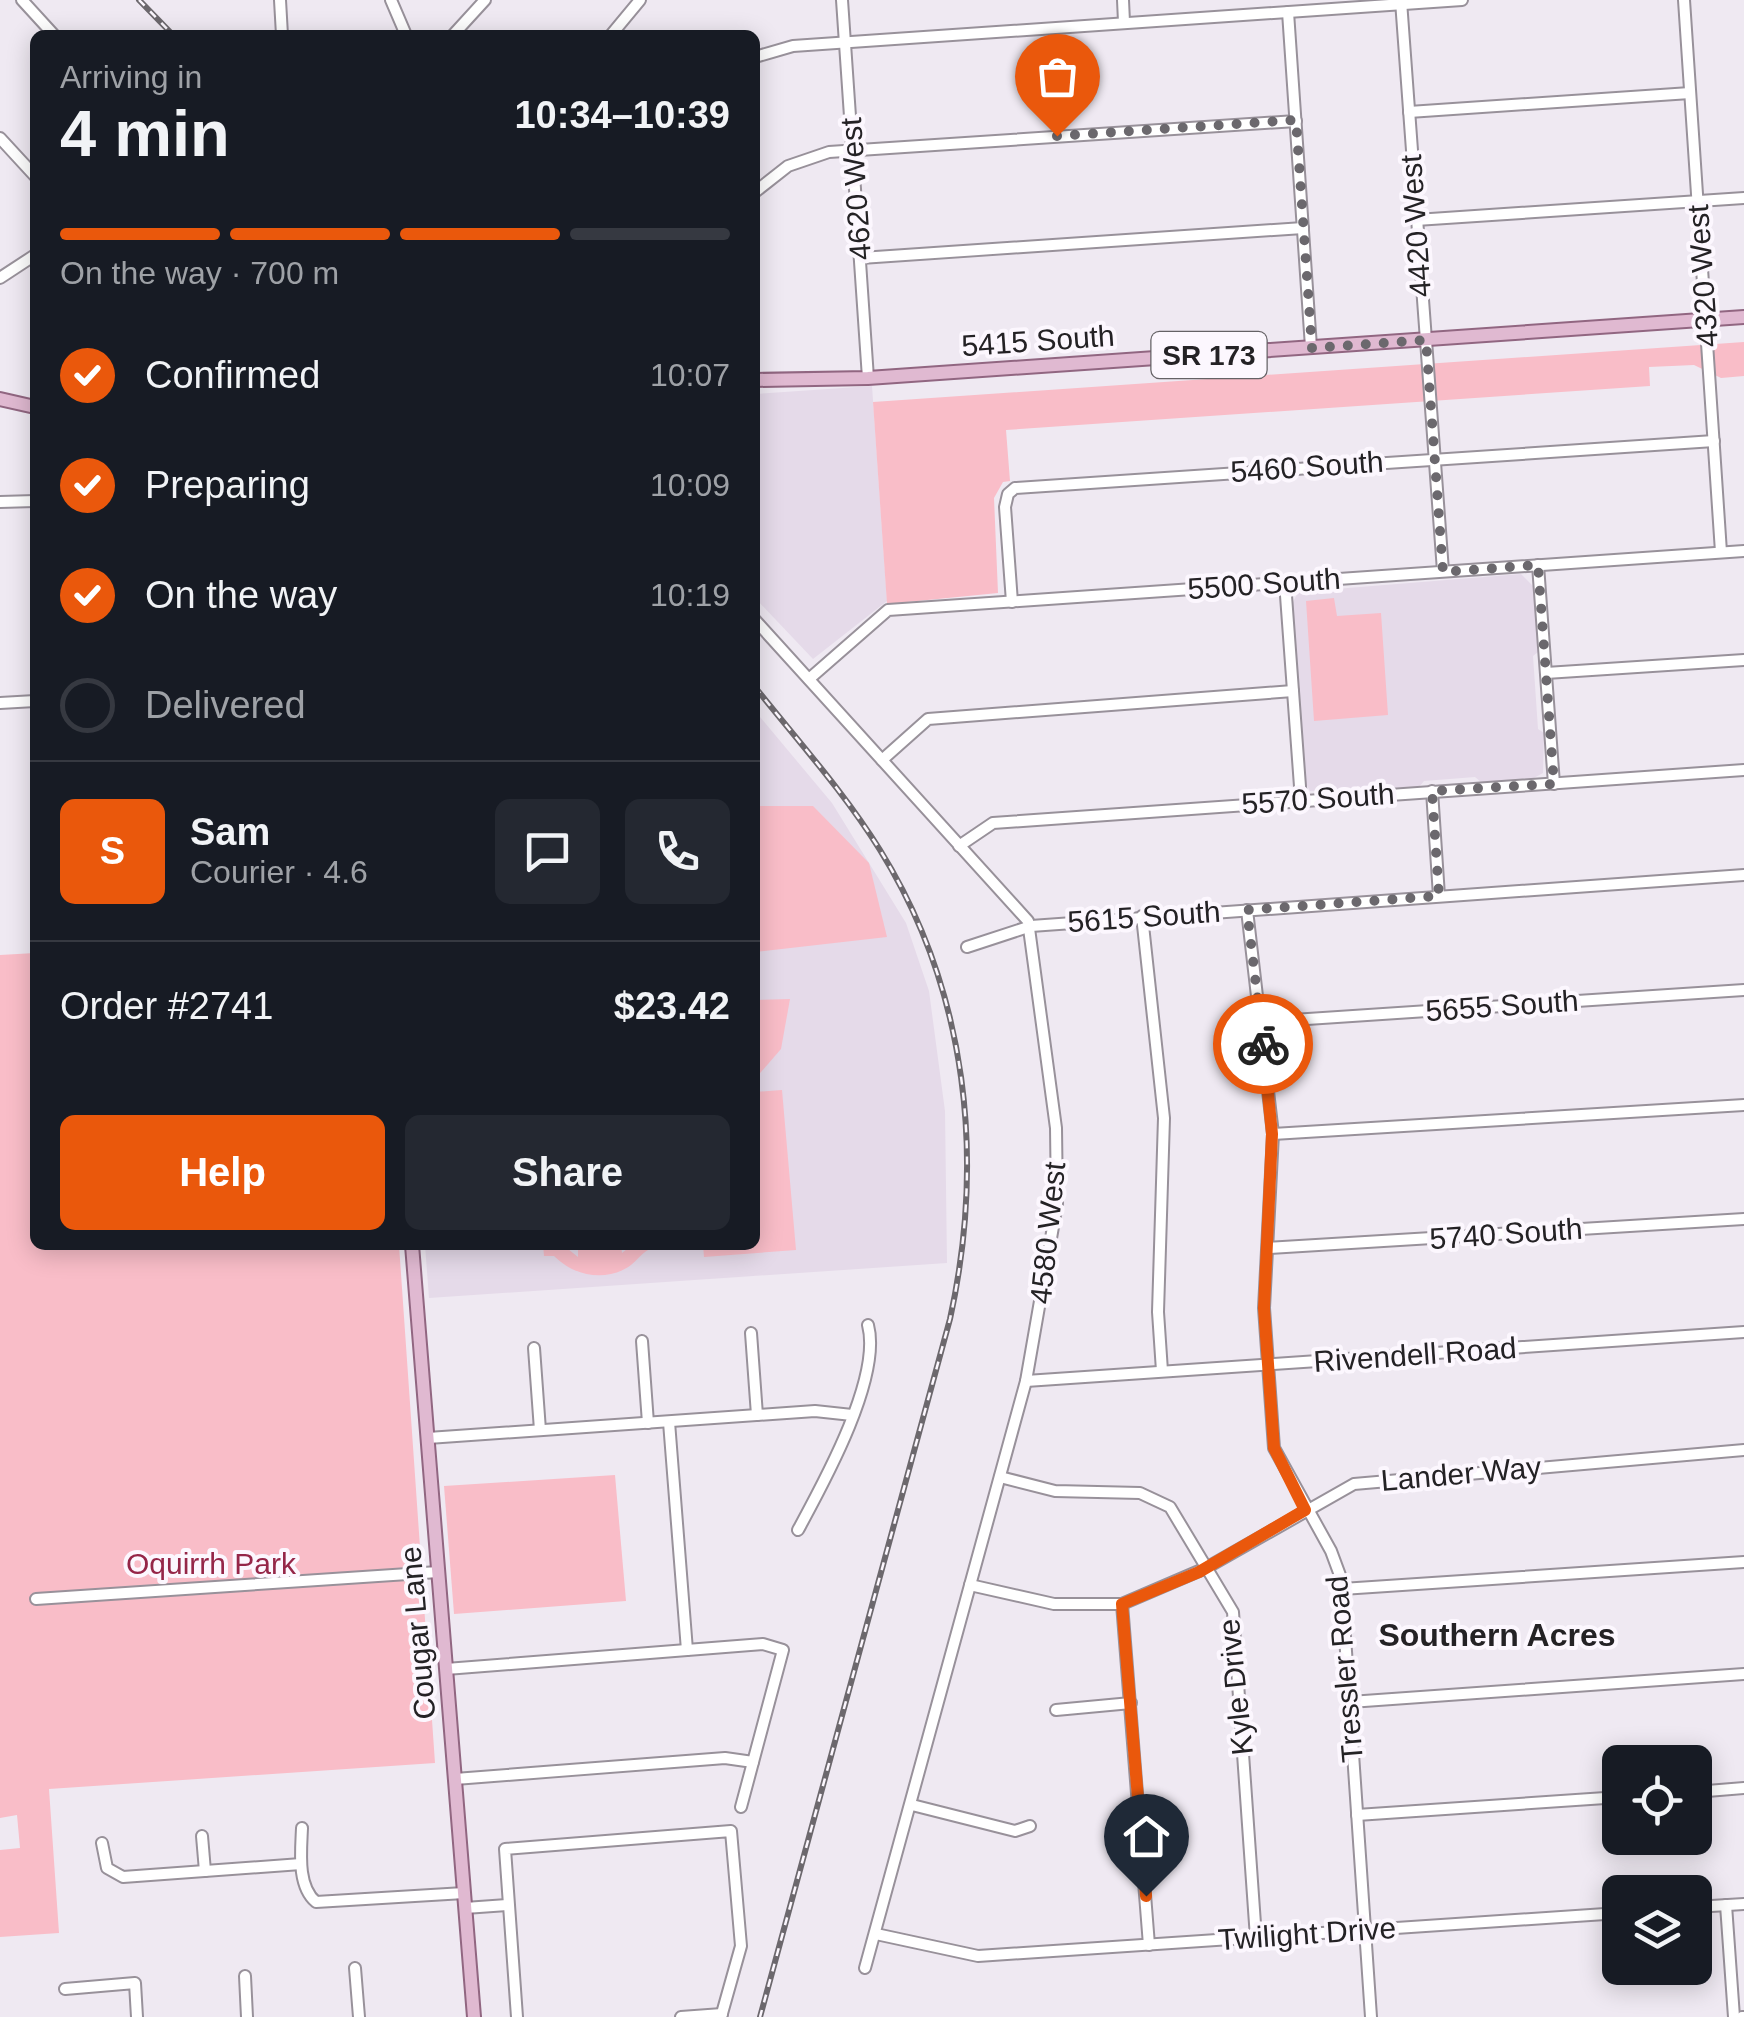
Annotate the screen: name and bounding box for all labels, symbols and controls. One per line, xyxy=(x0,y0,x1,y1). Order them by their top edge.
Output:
pin xyxy=(1015,34,1100,137)
icon: bag xyxy=(1030,49,1085,104)
text: Arriving in xyxy=(60,59,202,95)
text: 10:34–10:39 xyxy=(514,94,730,136)
text: 4 min xyxy=(60,97,230,170)
street label: 4620 West xyxy=(834,116,877,261)
street label: 4420 West xyxy=(1394,153,1437,298)
street label: 4320 West xyxy=(1681,203,1724,348)
text: On the way · 700 m xyxy=(60,255,339,291)
street label: 5415 South xyxy=(960,319,1116,362)
road number: SR 173 xyxy=(1152,332,1266,378)
icon: check xyxy=(60,348,115,403)
text: Confirmed xyxy=(145,354,320,396)
text: 10:07 xyxy=(650,357,730,393)
street label: 5460 South xyxy=(1229,445,1385,488)
icon: check xyxy=(60,458,115,513)
text: Preparing xyxy=(145,464,310,506)
text: 10:09 xyxy=(650,467,730,503)
street label: 5500 South xyxy=(1186,562,1342,605)
icon: check xyxy=(60,568,115,623)
text: On the way xyxy=(145,574,337,616)
text: 10:19 xyxy=(650,577,730,613)
text: Delivered xyxy=(145,684,306,726)
street label: 5570 South xyxy=(1240,777,1396,820)
button: chat xyxy=(495,799,600,904)
button: phone xyxy=(625,799,730,904)
text: Sam xyxy=(190,811,270,853)
text: S xyxy=(100,830,125,872)
text: Courier · 4.6 xyxy=(190,854,368,890)
street label: 5615 South xyxy=(1066,895,1222,938)
street label: 5655 South xyxy=(1424,984,1580,1027)
text: Order #2741 xyxy=(60,985,273,1027)
text: $23.42 xyxy=(614,985,730,1027)
courier xyxy=(1213,994,1313,1094)
icon: bike xyxy=(1236,1017,1291,1072)
button: Help xyxy=(60,1115,385,1230)
button: Share xyxy=(405,1115,730,1230)
street label: 4580 West xyxy=(1024,1160,1071,1306)
street label: 5740 South xyxy=(1428,1212,1584,1255)
street label: Rivendell Road xyxy=(1312,1331,1518,1378)
street label: Lander Way xyxy=(1380,1450,1542,1497)
street label: Cougar Lane xyxy=(394,1545,441,1721)
park label: Oquirrh Park xyxy=(126,1547,297,1580)
street label: Tressler Road xyxy=(1320,1574,1369,1764)
street label: Kyle Drive xyxy=(1212,1617,1259,1757)
district label: Southern Acres xyxy=(1378,1617,1616,1653)
map controls xyxy=(1602,1745,1712,1985)
button: locate xyxy=(1602,1745,1712,1855)
pin xyxy=(1104,1794,1189,1897)
icon: home xyxy=(1119,1809,1174,1864)
button: layers xyxy=(1602,1875,1712,1985)
street label: Twilight Drive xyxy=(1217,1911,1397,1956)

